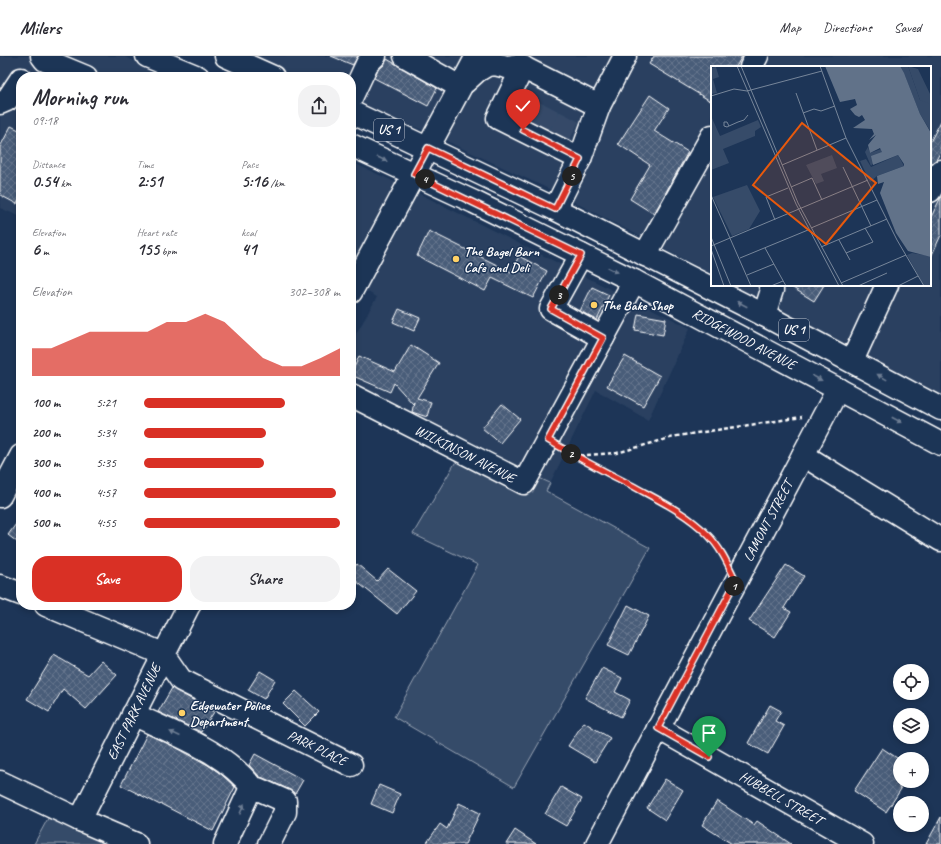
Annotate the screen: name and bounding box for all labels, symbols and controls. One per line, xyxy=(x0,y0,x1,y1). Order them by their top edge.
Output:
text: Milers xyxy=(20,16,61,40)
text: Map xyxy=(780,19,801,36)
text: Directions xyxy=(823,19,872,36)
text: Saved xyxy=(894,19,921,36)
inset map xyxy=(711,66,931,286)
text: Morning run xyxy=(32,84,128,112)
button: share xyxy=(298,85,340,127)
pin xyxy=(506,89,540,130)
icon: check xyxy=(512,95,534,117)
text: 09:18 xyxy=(32,113,58,129)
road number: US 1 xyxy=(374,119,404,141)
one-way arrow xyxy=(377,156,388,162)
text: Distance xyxy=(32,157,65,171)
text: Time xyxy=(137,157,154,171)
text: Pace xyxy=(241,157,258,171)
pin: 5 xyxy=(562,166,582,186)
pin: 4 xyxy=(415,169,435,189)
text: 5 xyxy=(570,169,574,183)
text: 0.54 xyxy=(32,171,58,192)
text: 2:51 xyxy=(137,171,163,192)
text: 5:16 xyxy=(241,171,268,192)
text: 4 xyxy=(423,172,427,186)
text: km xyxy=(58,176,71,190)
text: /km xyxy=(268,176,285,190)
text: Elevation xyxy=(32,225,66,239)
text: Heart rate xyxy=(137,225,177,239)
text: kcal xyxy=(241,225,256,239)
text: 6 xyxy=(32,239,40,260)
text: 155 xyxy=(137,239,159,260)
text: 41 xyxy=(241,239,257,260)
place label: The Bagel Barn Cafe and Deli xyxy=(464,243,540,276)
text: m xyxy=(40,244,49,258)
text: bpm xyxy=(159,244,177,258)
marker: The Bagel Barn Cafe and Deli xyxy=(451,254,461,264)
one-way arrow xyxy=(607,267,618,273)
text: Elevation xyxy=(32,284,72,300)
text: 302–308 m xyxy=(289,284,340,300)
pin: 3 xyxy=(549,285,569,305)
text: 3 xyxy=(557,288,561,302)
place label: The Bake Shop xyxy=(602,297,675,314)
marker: The Bake Shop xyxy=(589,300,599,310)
one-way arrow xyxy=(736,301,748,307)
street label: RIDGEWOOD AVENUE xyxy=(689,305,801,374)
road number: US 1 xyxy=(779,319,809,341)
one-way arrow xyxy=(811,374,823,381)
one-way arrow xyxy=(876,374,888,381)
text: 100 m xyxy=(32,395,60,411)
text: 5:21 xyxy=(96,395,116,411)
one-way arrow xyxy=(891,417,903,424)
street label: WILKINSON AVENUE xyxy=(412,421,519,487)
text: 200 m xyxy=(32,425,60,441)
text: 5:34 xyxy=(96,425,116,441)
pin: 2 xyxy=(561,444,581,464)
text: 2 xyxy=(569,447,573,461)
text: 300 m xyxy=(32,455,60,471)
text: 5:35 xyxy=(96,455,116,471)
street label: LAMONT STREET xyxy=(740,474,798,564)
text: 400 m xyxy=(32,485,60,501)
text: 4:57 xyxy=(96,485,116,501)
text: 500 m xyxy=(32,515,60,531)
text: 4:55 xyxy=(96,515,116,531)
button: Save xyxy=(32,556,182,602)
button: Share xyxy=(190,556,340,602)
pin: 1 xyxy=(724,576,744,596)
text: 1 xyxy=(732,579,736,593)
street label: EAST PARK AVENUE xyxy=(103,660,165,763)
map controls xyxy=(893,664,929,832)
button: locate xyxy=(893,664,929,700)
place label: Edgewater Police Department xyxy=(190,697,271,730)
marker: Edgewater Police Department xyxy=(177,708,187,718)
button: layers xyxy=(893,708,929,744)
pin xyxy=(692,716,726,757)
icon: arrive xyxy=(698,722,720,744)
street label: PARK PLACE xyxy=(285,726,351,771)
one-way arrow xyxy=(170,731,181,737)
button: + xyxy=(893,752,929,788)
street label: HUBBELL STREET xyxy=(737,767,829,830)
button: − xyxy=(893,796,929,832)
one-way arrow xyxy=(239,803,245,814)

